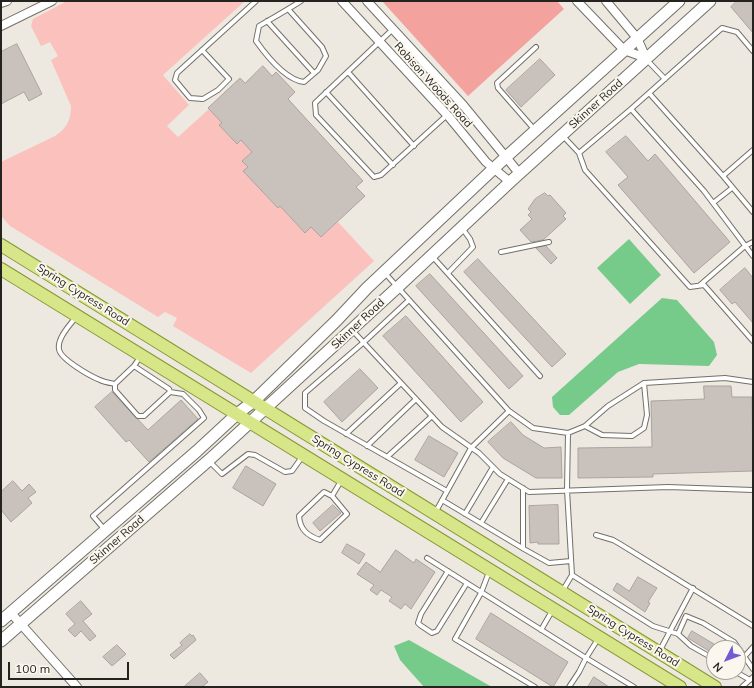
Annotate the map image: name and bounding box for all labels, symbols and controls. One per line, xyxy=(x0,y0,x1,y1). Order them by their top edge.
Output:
street label: Robison Woods Road xyxy=(391,40,475,130)
street label: Skinner Road xyxy=(566,76,626,132)
street label: Spring Cypress Road xyxy=(34,261,132,329)
street label: Skinner Road xyxy=(329,296,387,352)
street label: Spring Cypress Road xyxy=(309,432,407,500)
street label: Skinner Road xyxy=(87,513,147,567)
street label: Spring Cypress Road xyxy=(584,602,682,670)
north arrow xyxy=(706,640,746,680)
scale bar xyxy=(10,654,131,680)
text: N xyxy=(710,660,726,675)
text: 100 m xyxy=(15,661,50,676)

